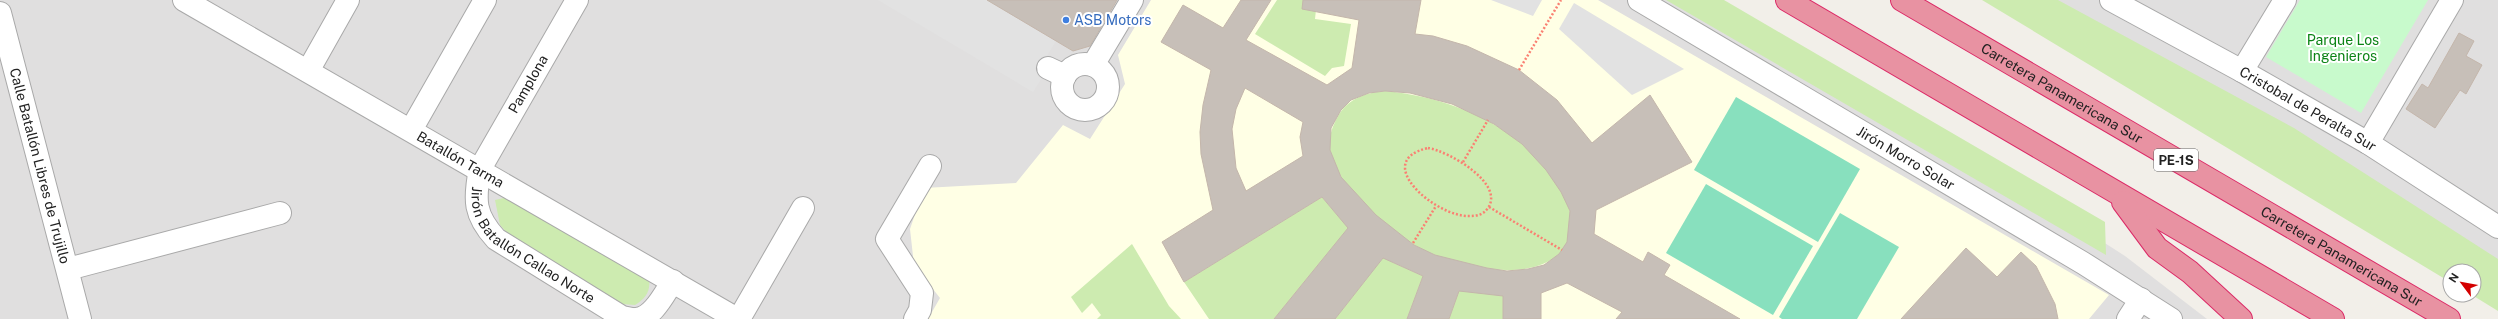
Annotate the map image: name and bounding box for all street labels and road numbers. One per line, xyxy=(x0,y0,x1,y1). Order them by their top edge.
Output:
street label: Carretera Panamericana Sur xyxy=(1978,40,2145,147)
street label: Pamplona xyxy=(505,52,551,116)
street label: Cristobal de Peralta Sur xyxy=(2237,63,2379,154)
street label: Calle Batallón Libres de Trujillo xyxy=(7,66,73,266)
street label: Jirón Morro Solar xyxy=(1854,123,1957,193)
street label: Batallón Tarma xyxy=(414,128,507,191)
road number: PE-1S xyxy=(2154,149,2198,171)
street label: Jirón Batallón Callao Norte xyxy=(469,186,598,306)
street label: Carretera Panamericana Sur xyxy=(2258,203,2425,310)

